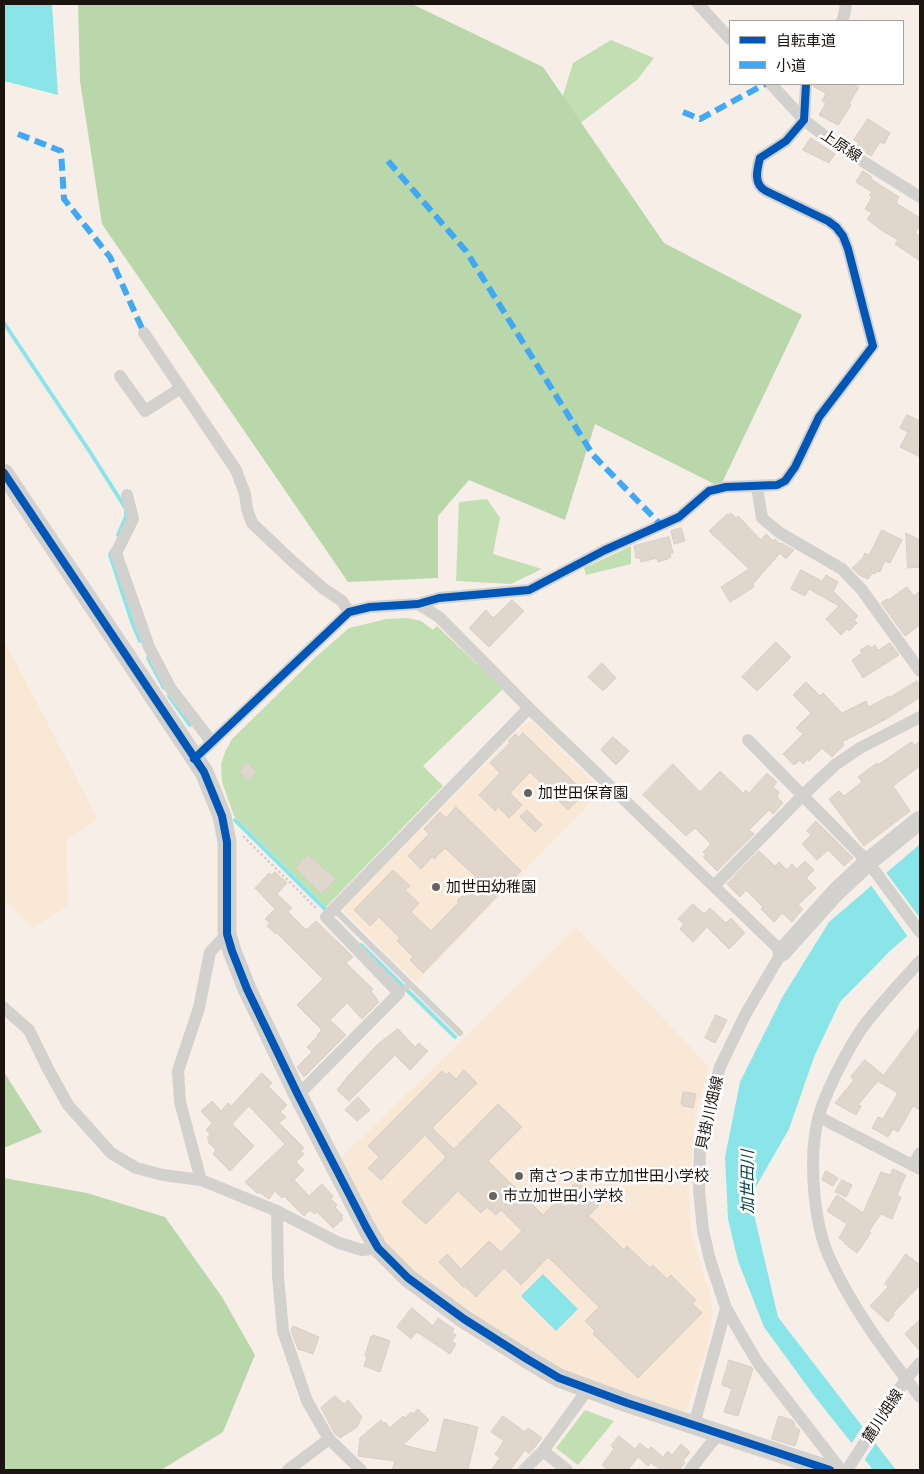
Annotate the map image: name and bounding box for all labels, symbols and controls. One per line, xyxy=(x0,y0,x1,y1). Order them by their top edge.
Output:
legend xyxy=(729,20,904,85)
text: 自転車道 xyxy=(776,31,836,50)
text: 小道 xyxy=(776,56,806,75)
street label: 上原線 xyxy=(817,126,865,166)
place label: 加世田保育園 xyxy=(538,784,628,802)
marker: 加世田保育園 xyxy=(522,787,534,799)
place label: 加世田幼稚園 xyxy=(446,878,536,896)
marker: 加世田幼稚園 xyxy=(430,881,442,893)
street label: 貝掛川畑線 xyxy=(693,1074,727,1152)
water label: 加世田川 xyxy=(738,1150,758,1214)
place label: 南さつま市立加世田小学校 xyxy=(529,1167,709,1185)
marker: 南さつま市立加世田小学校 xyxy=(513,1170,525,1182)
place label: 市立加世田小学校 xyxy=(503,1187,623,1205)
marker: 市立加世田小学校 xyxy=(487,1190,499,1202)
street label: 麓川畑線 xyxy=(859,1386,907,1446)

